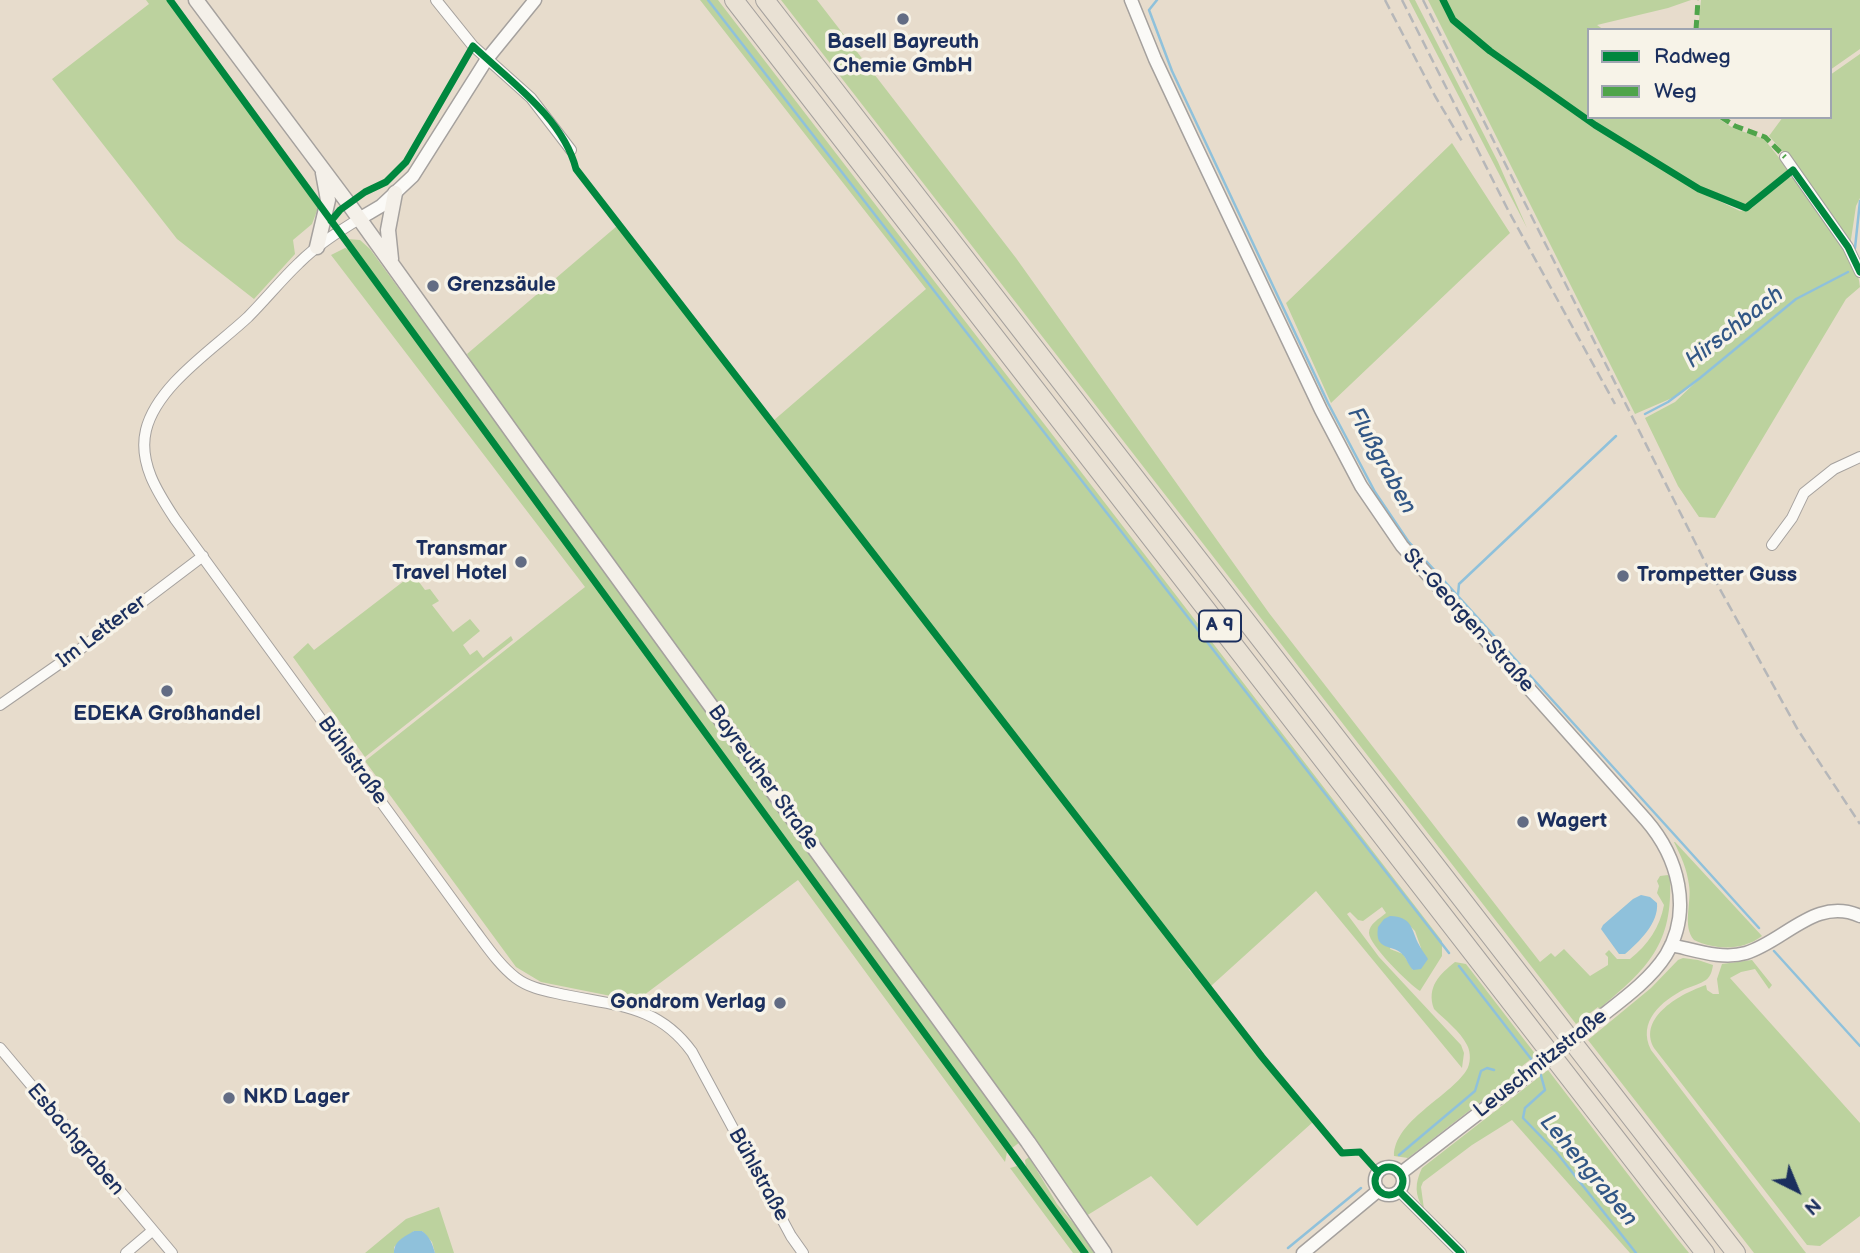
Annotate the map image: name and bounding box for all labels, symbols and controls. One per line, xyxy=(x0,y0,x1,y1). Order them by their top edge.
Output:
marker: Basell Bayreuth Chemie GmbH xyxy=(895,11,911,27)
legend xyxy=(1587,28,1832,119)
place label: Basell Bayreuth Chemie GmbH xyxy=(827,30,979,80)
text: Radweg xyxy=(1654,44,1731,69)
text: Weg xyxy=(1654,79,1697,104)
place label: Grenzsäule xyxy=(447,273,556,299)
marker: Grenzsäule xyxy=(425,278,441,294)
water label: Hirschbach xyxy=(1680,281,1790,375)
water label: Flußgraben xyxy=(1340,403,1422,519)
place label: Transmar Travel Hotel xyxy=(392,537,507,587)
street label: St.-Georgen-Straße xyxy=(1397,544,1539,698)
marker: Transmar Travel Hotel xyxy=(513,554,529,570)
place label: Trompetter Guss xyxy=(1637,563,1797,589)
marker: Trompetter Guss xyxy=(1615,568,1631,584)
street label: Im Letterer xyxy=(52,590,152,674)
road number: A 9 xyxy=(1199,610,1241,642)
marker: EDEKA Großhandel xyxy=(159,683,175,699)
street label: Bayreuther Straße xyxy=(702,701,824,855)
place label: EDEKA Großhandel xyxy=(73,702,261,728)
street label: Bühlstraße xyxy=(312,712,392,810)
place label: Wagert xyxy=(1537,809,1607,835)
marker: Wagert xyxy=(1515,814,1531,830)
place label: Gondrom Verlag xyxy=(610,990,766,1016)
marker: Gondrom Verlag xyxy=(772,995,788,1011)
street label: Leuschnitzstraße xyxy=(1469,1004,1613,1124)
street label: Esbachgraben xyxy=(21,1079,129,1201)
place label: NKD Lager xyxy=(243,1085,350,1111)
marker: NKD Lager xyxy=(221,1090,237,1106)
water label: Lehengraben xyxy=(1533,1109,1643,1233)
street label: Bühlstraße xyxy=(722,1124,794,1226)
north arrow xyxy=(1762,1155,1832,1225)
text: N xyxy=(1799,1192,1825,1219)

